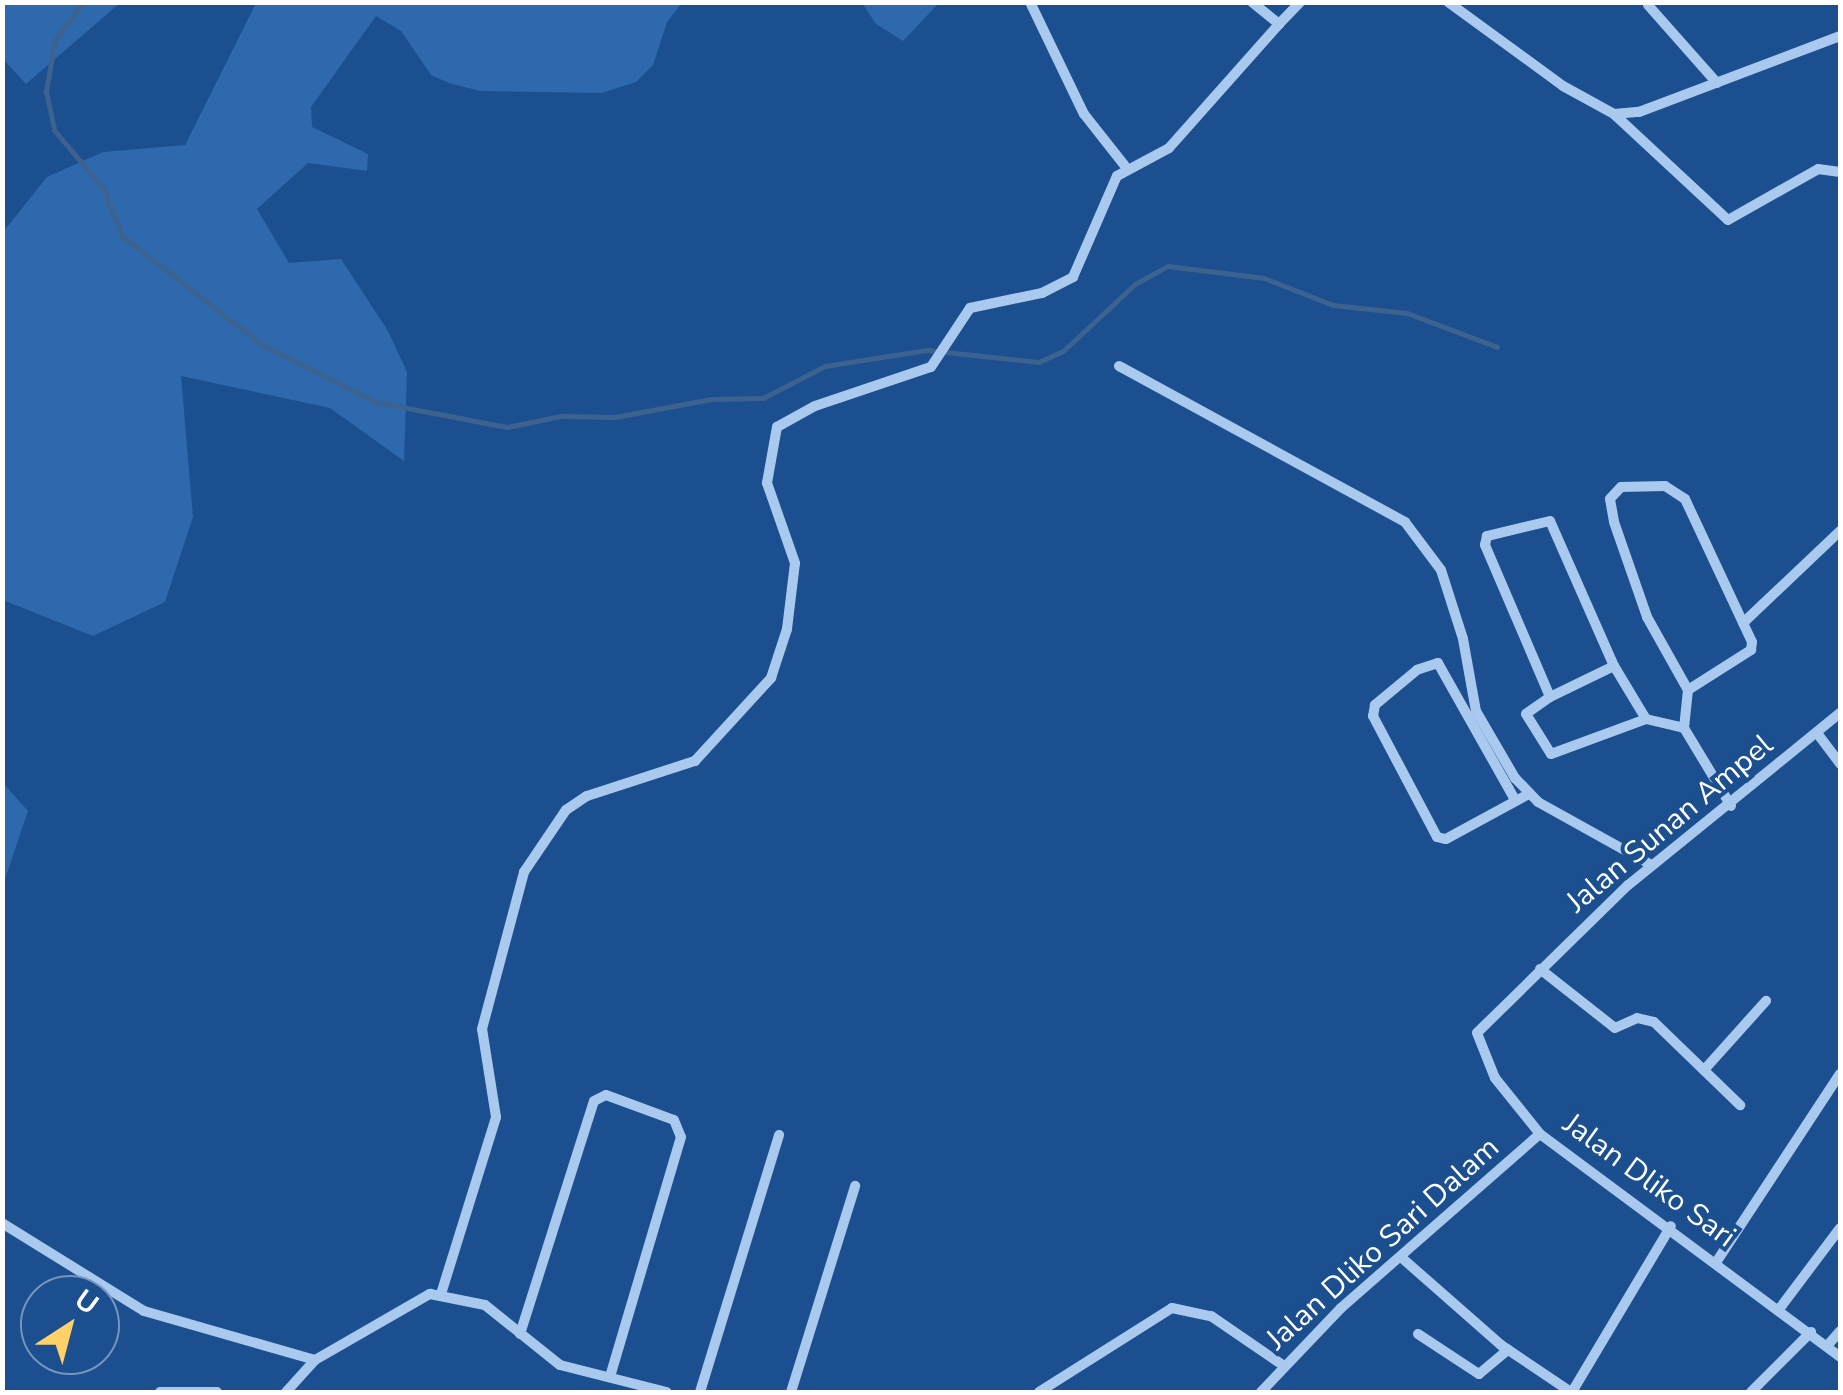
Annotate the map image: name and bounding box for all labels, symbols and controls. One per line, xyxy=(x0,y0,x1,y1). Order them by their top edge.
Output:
street label: Jalan Sunan Ampel xyxy=(1560,727,1780,921)
street label: Jalan Dliko Sari xyxy=(1556,1106,1742,1256)
street label: Jalan Dliko Sari Dalam xyxy=(1259,1130,1507,1358)
north arrow xyxy=(20,1275,120,1375)
text: U xyxy=(67,1281,106,1324)

